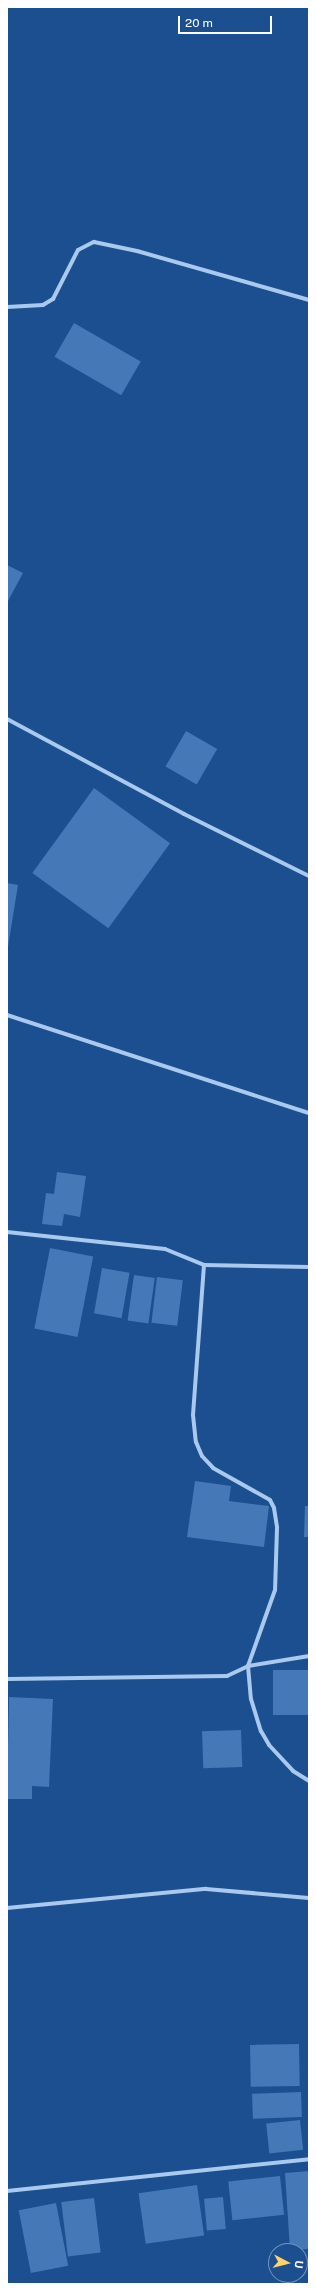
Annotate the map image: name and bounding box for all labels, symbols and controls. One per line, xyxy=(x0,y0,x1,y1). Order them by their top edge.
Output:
scale bar xyxy=(180,8,274,34)
text: 20 m xyxy=(185,16,213,30)
north arrow xyxy=(268,2243,308,2283)
text: U xyxy=(292,2260,305,2269)

